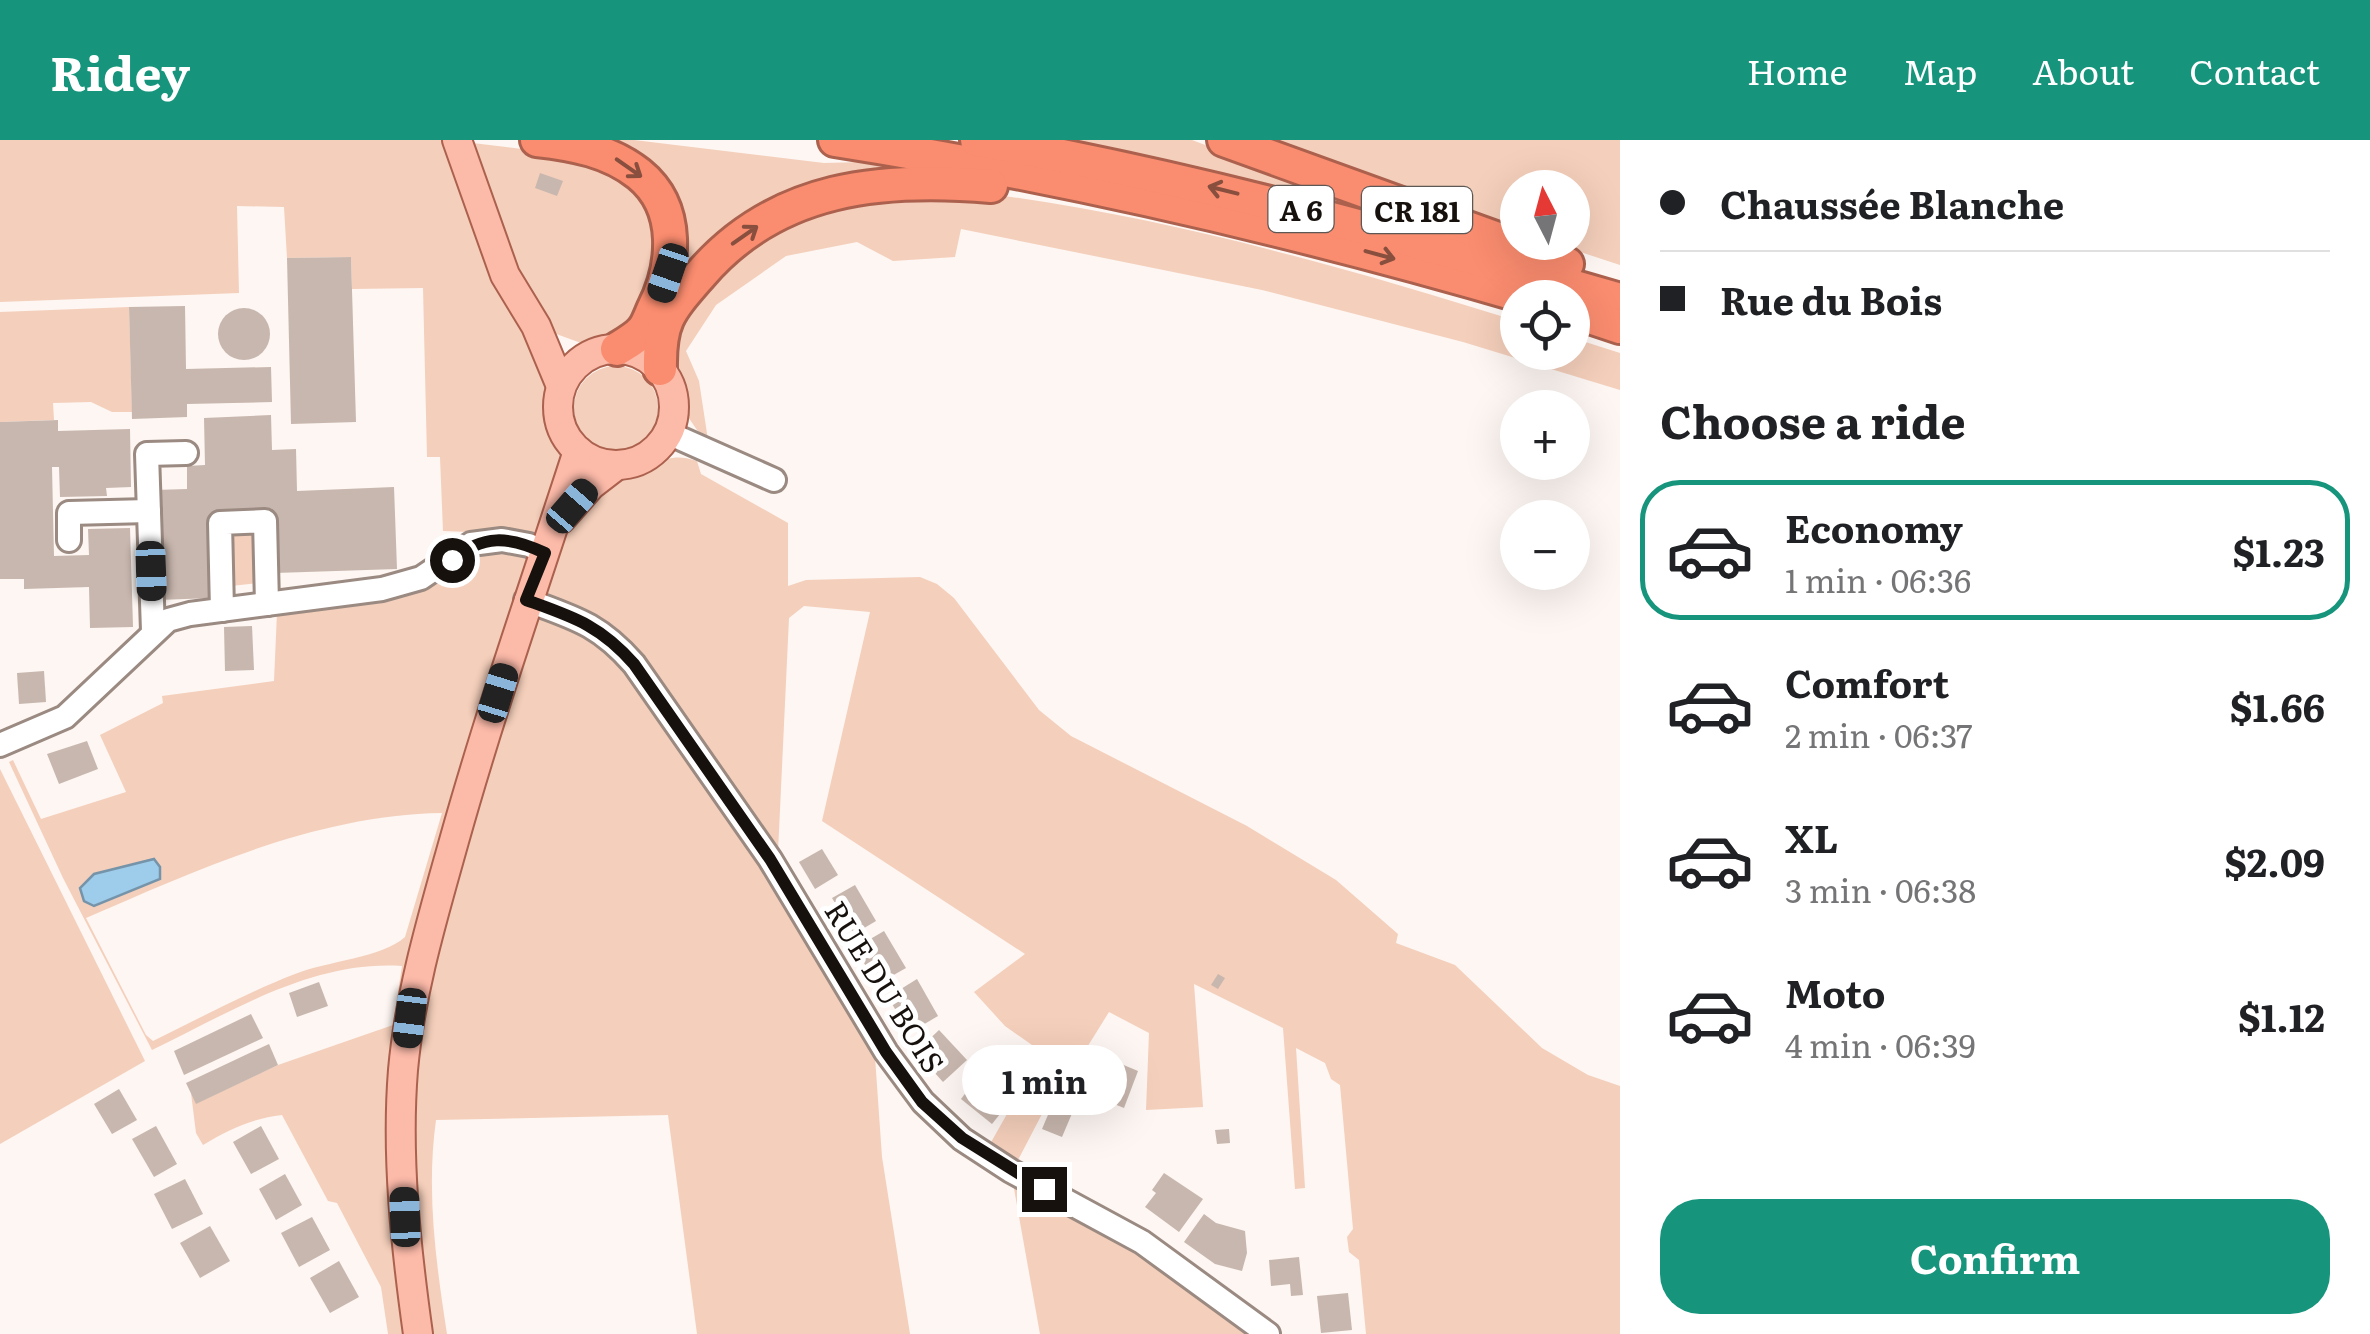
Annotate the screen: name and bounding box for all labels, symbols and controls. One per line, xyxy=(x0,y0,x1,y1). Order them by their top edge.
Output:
text: Ridey xyxy=(50,35,190,106)
text: Home xyxy=(1747,44,1848,96)
text: Map xyxy=(1903,44,1977,96)
text: About xyxy=(2032,44,2134,96)
text: Contact xyxy=(2189,44,2320,96)
one-way arrow xyxy=(615,157,642,178)
north arrow xyxy=(1500,170,1590,260)
map controls xyxy=(1500,170,1590,590)
text: Chaussée Blanche xyxy=(1720,174,2064,231)
one-way arrow xyxy=(1208,180,1240,198)
road number: A 6 xyxy=(1268,186,1334,232)
road number: CR 181 xyxy=(1362,187,1472,233)
one-way arrow xyxy=(730,225,758,246)
car xyxy=(644,240,692,306)
one-way arrow xyxy=(1364,247,1395,266)
text: Rue du Bois xyxy=(1720,270,1942,327)
button: locate xyxy=(1500,280,1590,370)
text: Choose a ride xyxy=(1660,386,1966,453)
button: + xyxy=(1500,390,1590,480)
car xyxy=(541,474,603,538)
text: Economy xyxy=(1785,498,1963,555)
button: − xyxy=(1500,500,1590,590)
icon: car xyxy=(1665,505,1755,595)
text: $1.23 xyxy=(2233,522,2325,579)
route start xyxy=(430,538,475,583)
car xyxy=(135,540,167,602)
text: 1 min · 06:36 xyxy=(1785,555,1971,603)
text: Comfort xyxy=(1785,653,1949,710)
car xyxy=(475,660,521,726)
icon: car xyxy=(1665,660,1755,750)
text: $1.66 xyxy=(2230,677,2325,734)
text: 2 min · 06:37 xyxy=(1785,710,1973,758)
text: XL xyxy=(1785,808,1838,865)
icon: car xyxy=(1665,815,1755,905)
text: $2.09 xyxy=(2224,832,2325,889)
text: 3 min · 06:38 xyxy=(1785,865,1976,913)
street label: RUE DU BOIS xyxy=(816,891,956,1081)
text: Moto xyxy=(1785,963,1885,1020)
icon: car xyxy=(1665,970,1755,1060)
car xyxy=(391,986,429,1050)
text: $1.12 xyxy=(2238,987,2325,1044)
text: 4 min · 06:39 xyxy=(1785,1020,1975,1068)
callout: 1 min xyxy=(962,1044,1126,1114)
text: 1 min xyxy=(1002,1056,1087,1104)
route end xyxy=(1022,1167,1067,1212)
car xyxy=(389,1186,421,1248)
button: Confirm xyxy=(1660,1199,2330,1314)

